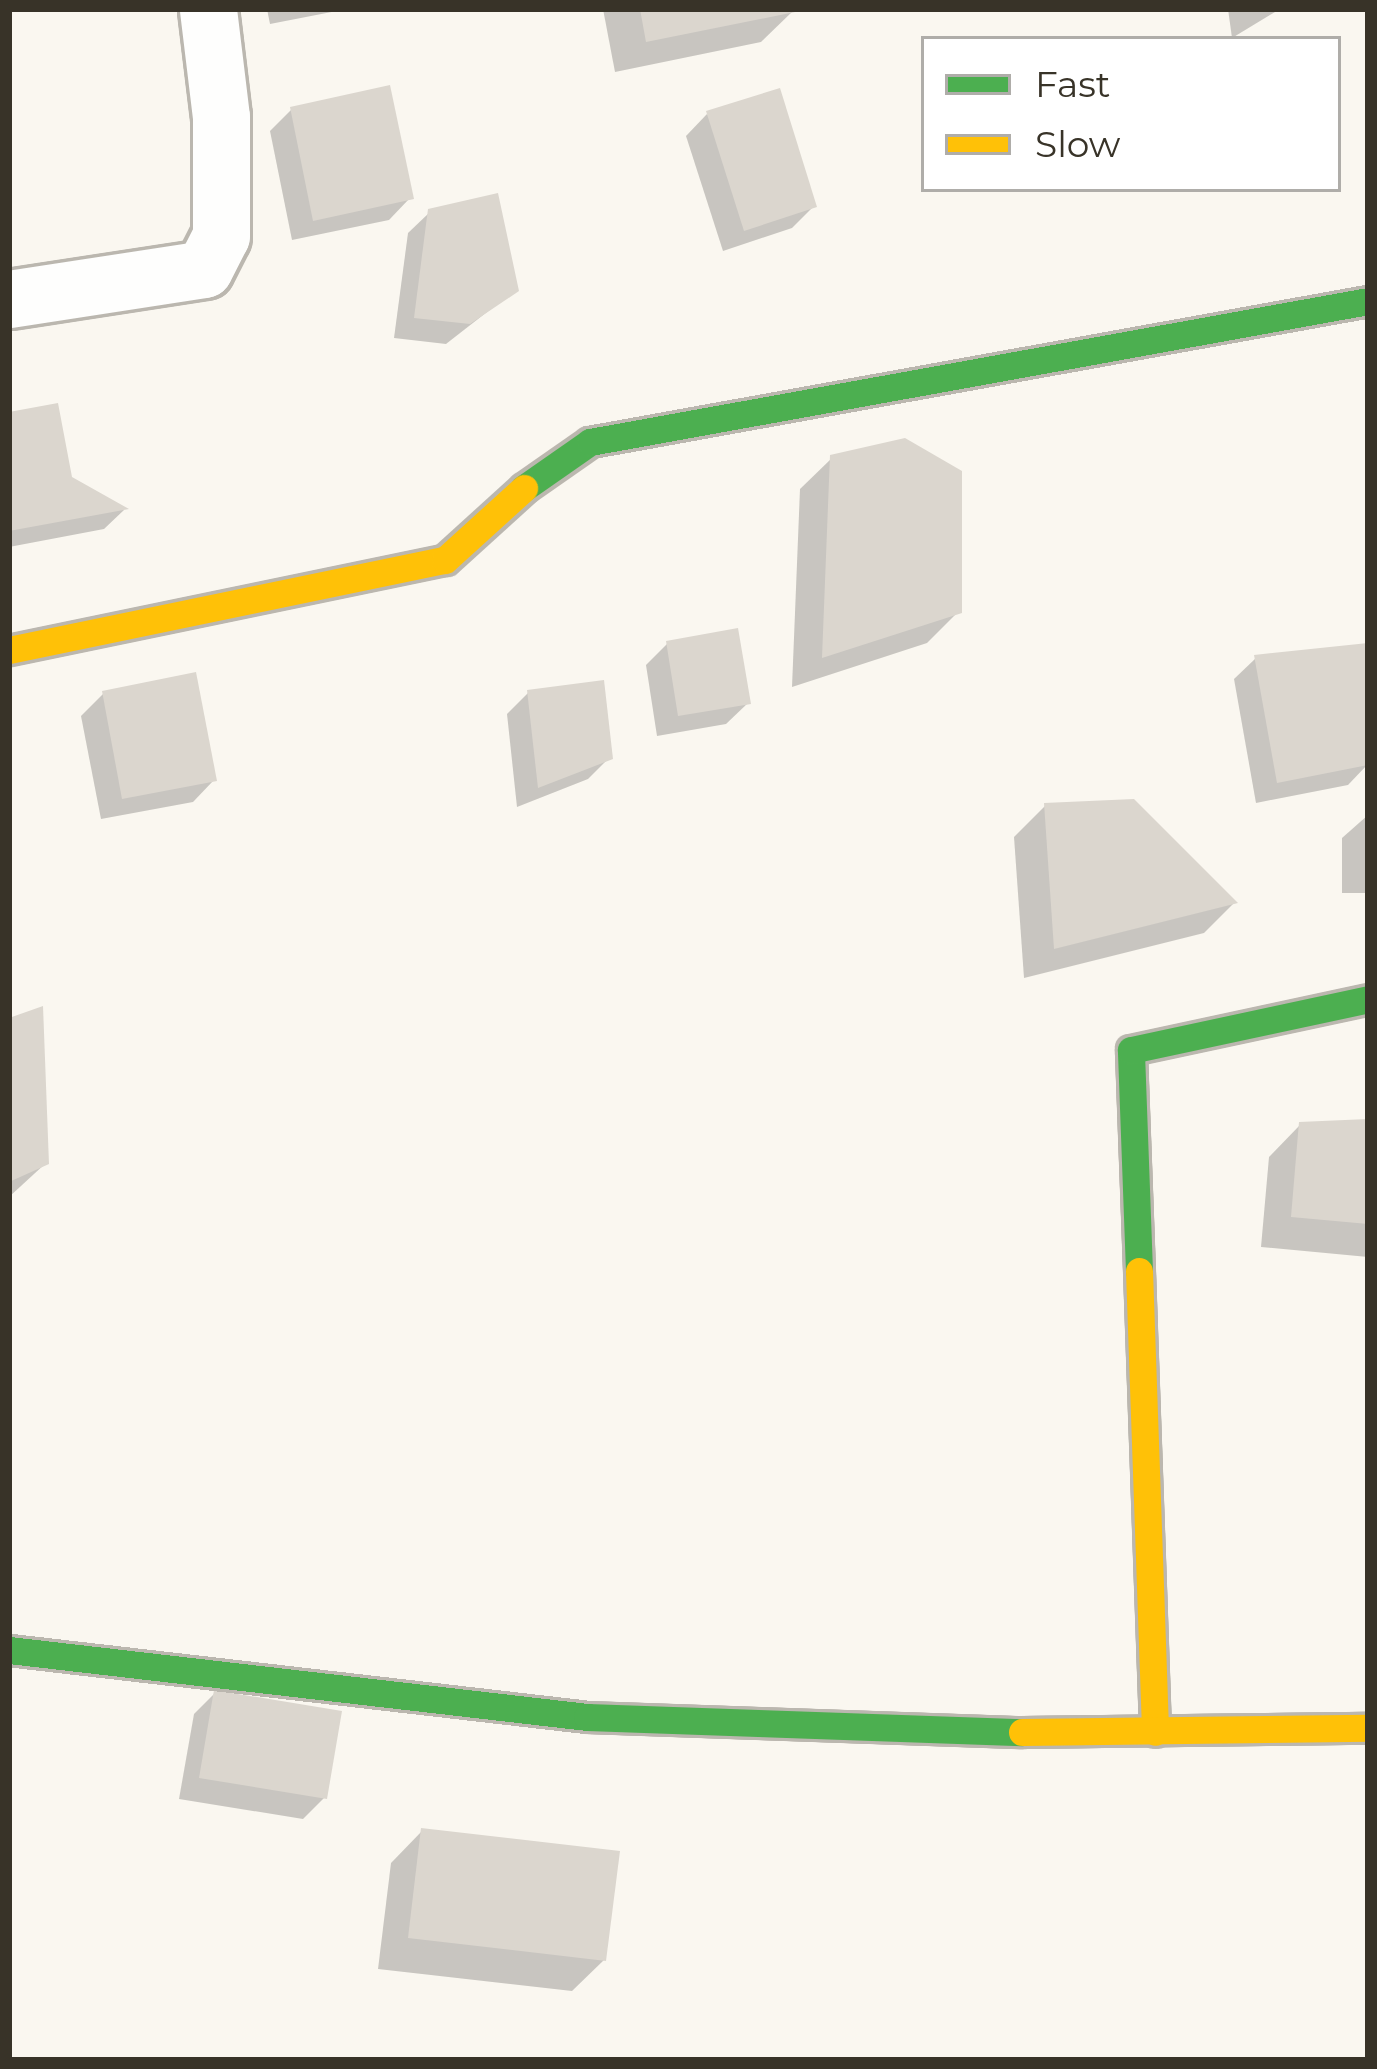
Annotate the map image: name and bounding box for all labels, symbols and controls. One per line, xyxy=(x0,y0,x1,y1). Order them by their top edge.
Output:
legend xyxy=(921,36,1341,192)
text: Fast xyxy=(1035,62,1110,106)
text: Slow xyxy=(1035,122,1121,166)

